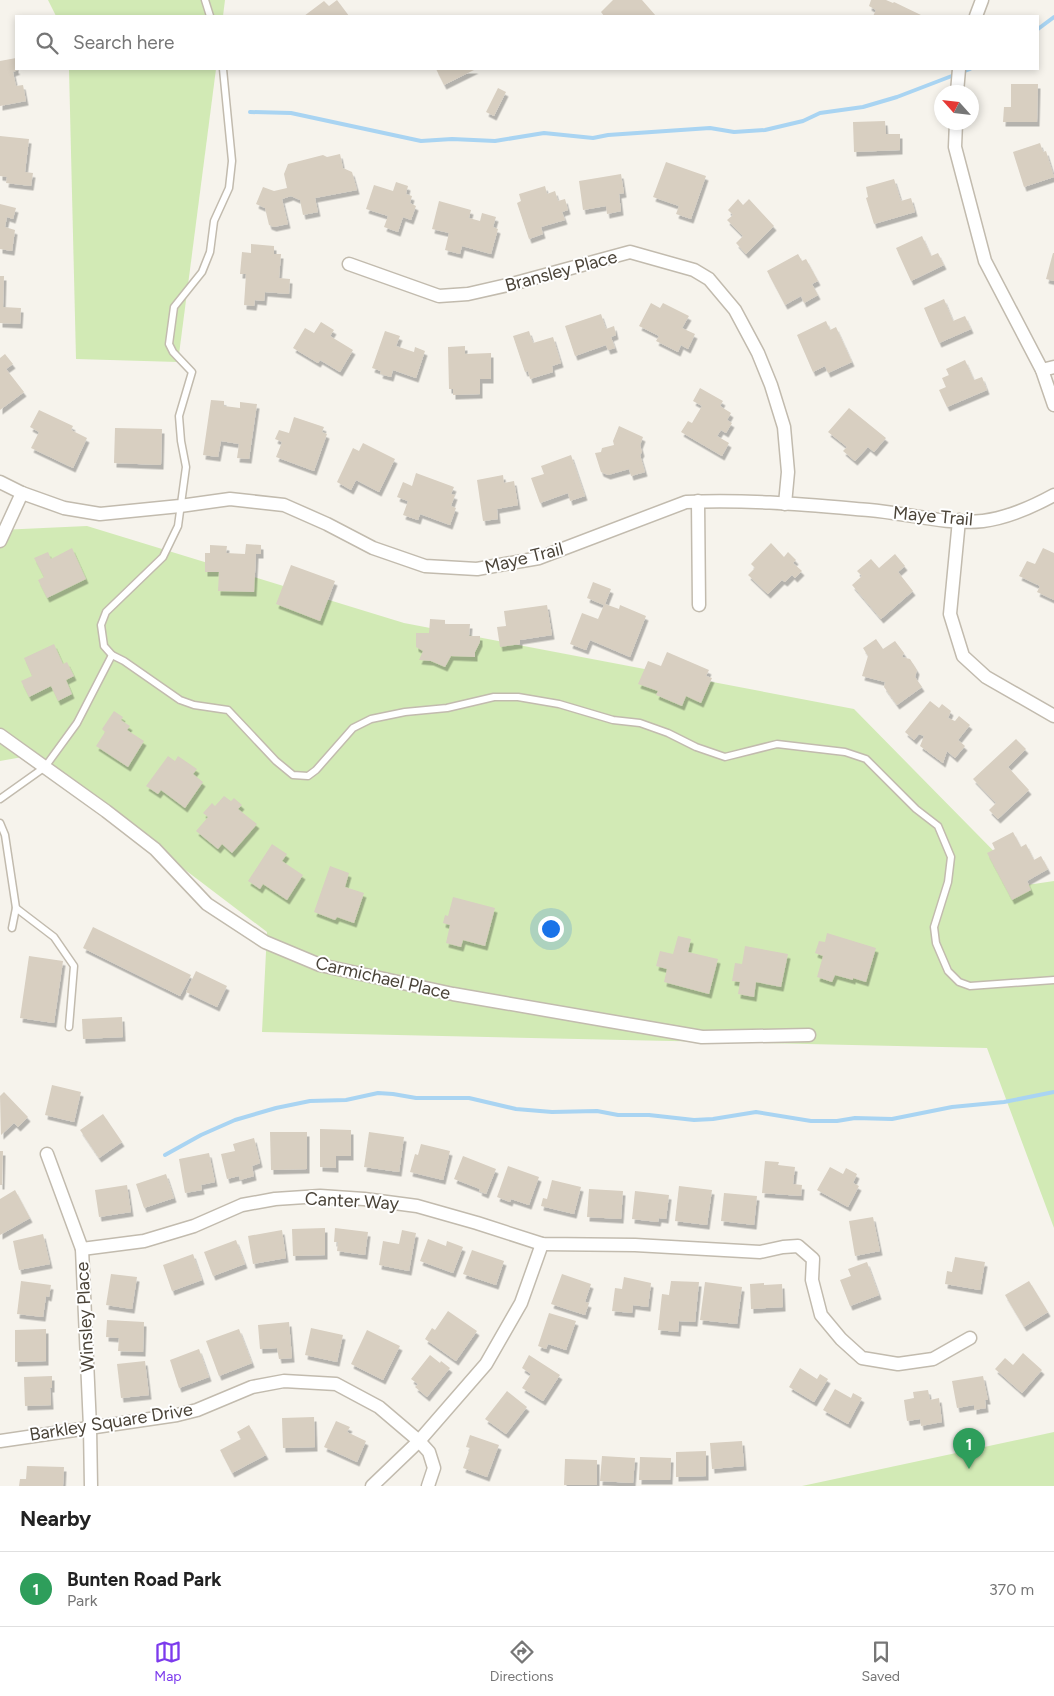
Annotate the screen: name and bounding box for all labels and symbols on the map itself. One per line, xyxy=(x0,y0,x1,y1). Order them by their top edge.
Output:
north arrow xyxy=(934,85,979,130)
street label: Bransley Place xyxy=(502,245,620,297)
street label: Maye Trail xyxy=(892,502,974,530)
street label: Maye Trail xyxy=(482,538,566,578)
your location xyxy=(538,916,564,942)
street label: Carmichael Place xyxy=(313,952,453,1004)
street label: Canter Way xyxy=(304,1188,400,1214)
street label: Winsley Place xyxy=(71,1261,99,1373)
street label: Barkley Square Drive xyxy=(28,1398,194,1446)
pin: 1 xyxy=(953,1428,985,1469)

